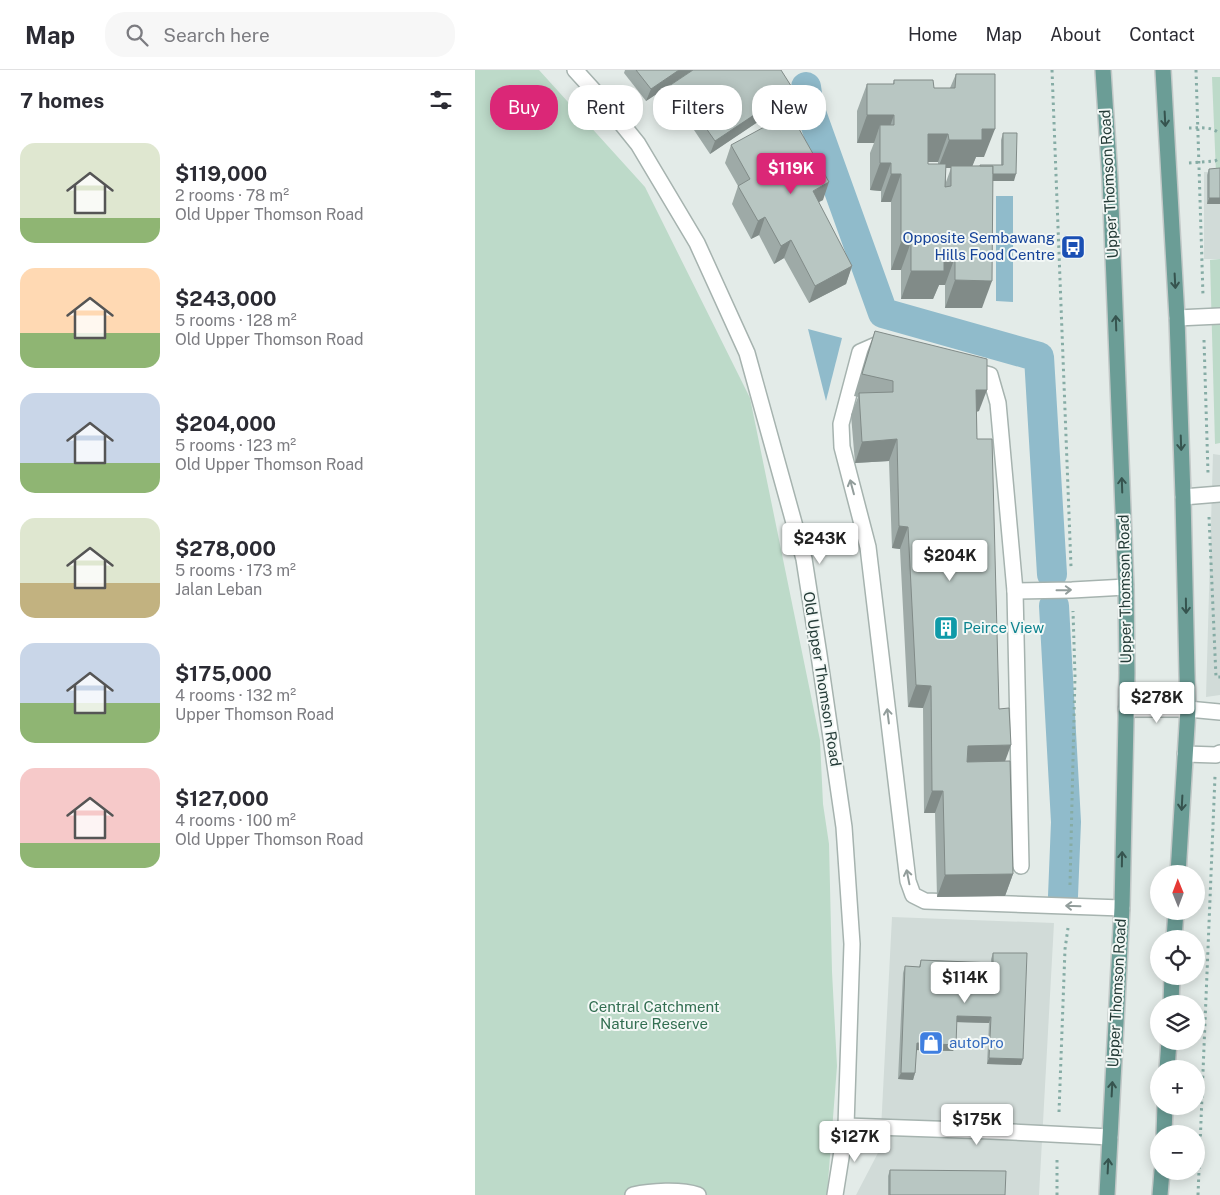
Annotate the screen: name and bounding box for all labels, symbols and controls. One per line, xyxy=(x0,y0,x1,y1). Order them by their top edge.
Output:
search box xyxy=(105,12,455,57)
text: Map xyxy=(25,21,75,49)
icon: search xyxy=(123,21,151,49)
text: Search here xyxy=(163,24,270,46)
text: Home xyxy=(908,24,958,45)
text: Map xyxy=(986,24,1022,45)
text: About xyxy=(1050,24,1101,45)
text: Contact xyxy=(1129,24,1195,45)
chip: Buy xyxy=(490,85,558,130)
chip: Rent xyxy=(568,85,643,130)
chip: Filters xyxy=(653,85,742,130)
chip: New xyxy=(752,85,826,130)
icon: filters xyxy=(427,86,455,114)
text: 7 homes xyxy=(20,88,104,113)
street label: Upper Thomson Road xyxy=(1096,109,1121,259)
one-way arrow xyxy=(1161,110,1170,126)
pin: $119K xyxy=(756,152,826,195)
text: $119K xyxy=(768,159,814,178)
text: $119,000 xyxy=(175,161,267,186)
icon: home xyxy=(60,163,120,223)
text: 2 rooms · 78 m² xyxy=(175,186,289,205)
text: Old Upper Thomson Road xyxy=(175,205,364,224)
place label: Opposite Sembawang Hills Food Centre xyxy=(903,229,1055,263)
bus stop icon: Opposite Sembawang Hills Food Centre xyxy=(1060,234,1086,260)
one-way arrow xyxy=(1170,273,1179,289)
text: $243,000 xyxy=(175,286,277,311)
icon: home xyxy=(60,288,120,348)
text: 5 rooms · 128 m² xyxy=(175,311,297,330)
one-way arrow xyxy=(1111,315,1120,331)
text: Old Upper Thomson Road xyxy=(175,330,364,349)
text: $204,000 xyxy=(175,411,276,436)
icon: home xyxy=(60,413,120,473)
one-way arrow xyxy=(1177,435,1186,451)
text: 5 rooms · 123 m² xyxy=(175,436,296,455)
text: Old Upper Thomson Road xyxy=(175,455,364,474)
one-way arrow xyxy=(1117,477,1127,494)
one-way arrow xyxy=(847,479,857,495)
street label: Upper Thomson Road xyxy=(1115,514,1134,664)
pin: $243K xyxy=(785,522,855,565)
text: $243K xyxy=(793,529,847,548)
text: $278,000 xyxy=(175,536,276,561)
icon: home xyxy=(60,538,120,598)
pin: $204K xyxy=(915,540,985,582)
text: $204K xyxy=(923,546,977,565)
text: 5 rooms · 173 m² xyxy=(175,561,296,580)
text: Jalan Leban xyxy=(175,580,262,599)
one-way arrow xyxy=(1056,585,1072,595)
street label: Old Upper Thomson Road xyxy=(800,590,845,768)
one-way arrow xyxy=(1181,597,1190,613)
building icon: Peirce View xyxy=(933,615,959,641)
place label: Peirce View xyxy=(963,619,1044,636)
text: $175,000 xyxy=(175,661,272,686)
icon: home xyxy=(60,663,120,723)
pin: $278K xyxy=(1122,682,1192,724)
text: 4 rooms · 132 m² xyxy=(175,686,296,705)
text: $278K xyxy=(1130,688,1184,707)
text: Upper Thomson Road xyxy=(175,705,334,724)
one-way arrow xyxy=(883,708,893,724)
text: $127,000 xyxy=(175,786,269,811)
icon: home xyxy=(60,788,120,848)
one-way arrow xyxy=(1177,794,1186,810)
text: 4 rooms · 100 m² xyxy=(175,811,296,830)
text: Old Upper Thomson Road xyxy=(175,830,364,849)
one-way arrow xyxy=(1118,851,1127,867)
north arrow xyxy=(1150,865,1205,920)
map controls xyxy=(1150,865,1205,1180)
one-way arrow xyxy=(903,870,913,886)
one-way arrow xyxy=(1065,901,1082,911)
street label: Upper Thomson Road xyxy=(1104,918,1129,1068)
button: locate xyxy=(1150,930,1205,985)
pin: $114K xyxy=(930,962,1000,1004)
text: $114K xyxy=(942,968,988,987)
button: layers xyxy=(1150,995,1205,1050)
park label: Central Catchment Nature Reserve xyxy=(588,998,720,1032)
shop icon: autoPro xyxy=(918,1030,944,1056)
place label: autoPro xyxy=(949,1034,1004,1051)
button: + xyxy=(1150,1060,1205,1115)
one-way arrow xyxy=(1107,1081,1117,1097)
pin: $175K xyxy=(942,1104,1012,1146)
text: $175K xyxy=(952,1110,1002,1129)
pin: $127K xyxy=(820,1120,890,1163)
button: − xyxy=(1150,1125,1205,1180)
text: $127K xyxy=(830,1127,880,1146)
one-way arrow xyxy=(1104,1158,1113,1174)

